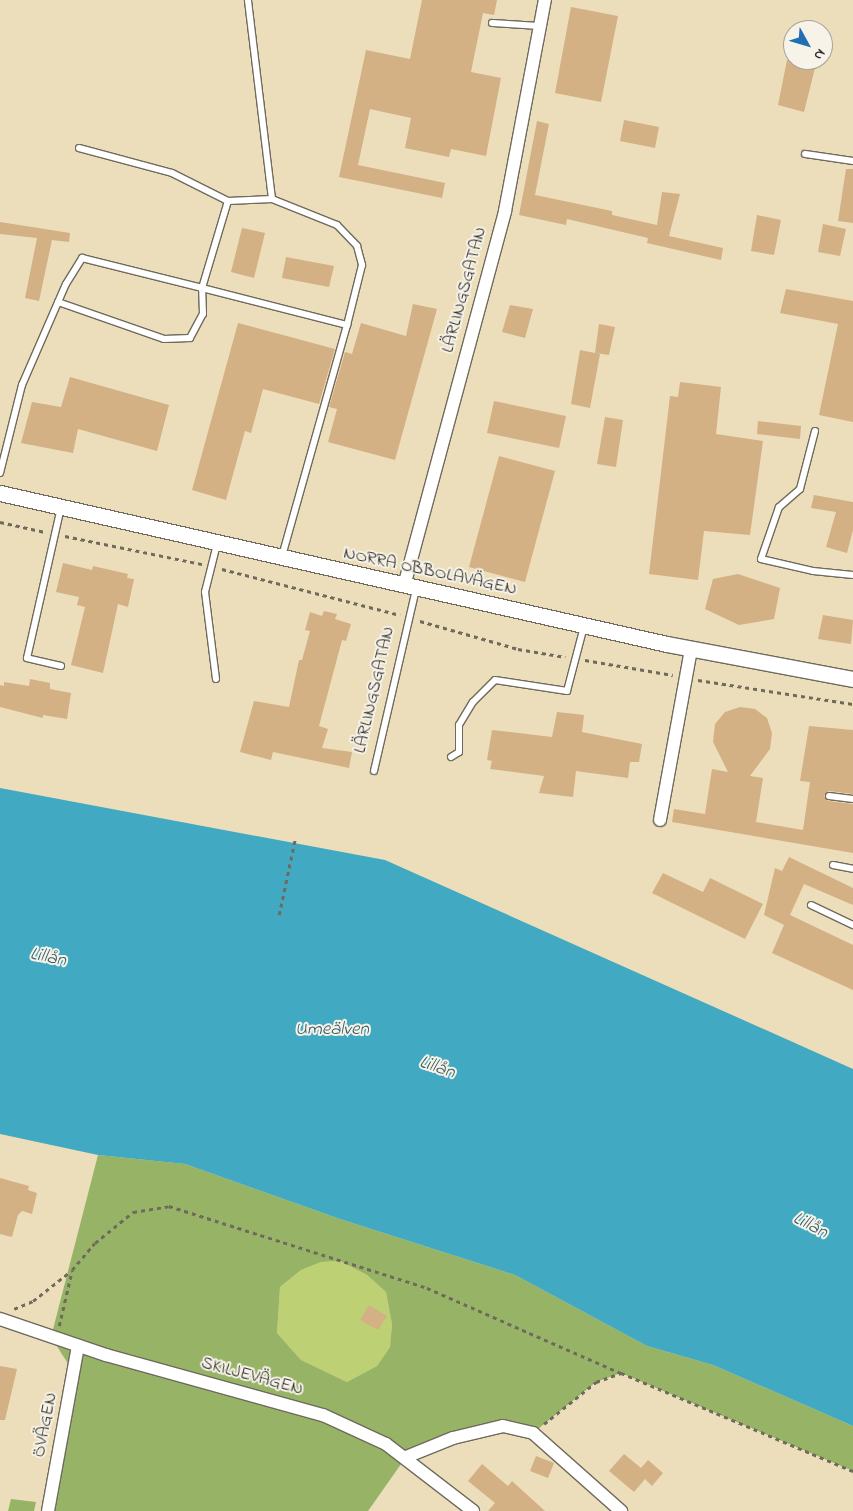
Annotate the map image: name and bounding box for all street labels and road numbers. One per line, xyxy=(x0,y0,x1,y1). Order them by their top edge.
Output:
street label: LÄRLINGSGATAN xyxy=(438,225,492,355)
street label: NORRA OBBOLAVÄGEN xyxy=(341,543,519,601)
street label: LÄRLINGSGATAN xyxy=(350,624,400,756)
street label: SKILJEVÄGEN xyxy=(199,1353,305,1401)
street label: ÖVÄGEN xyxy=(29,1391,63,1459)

